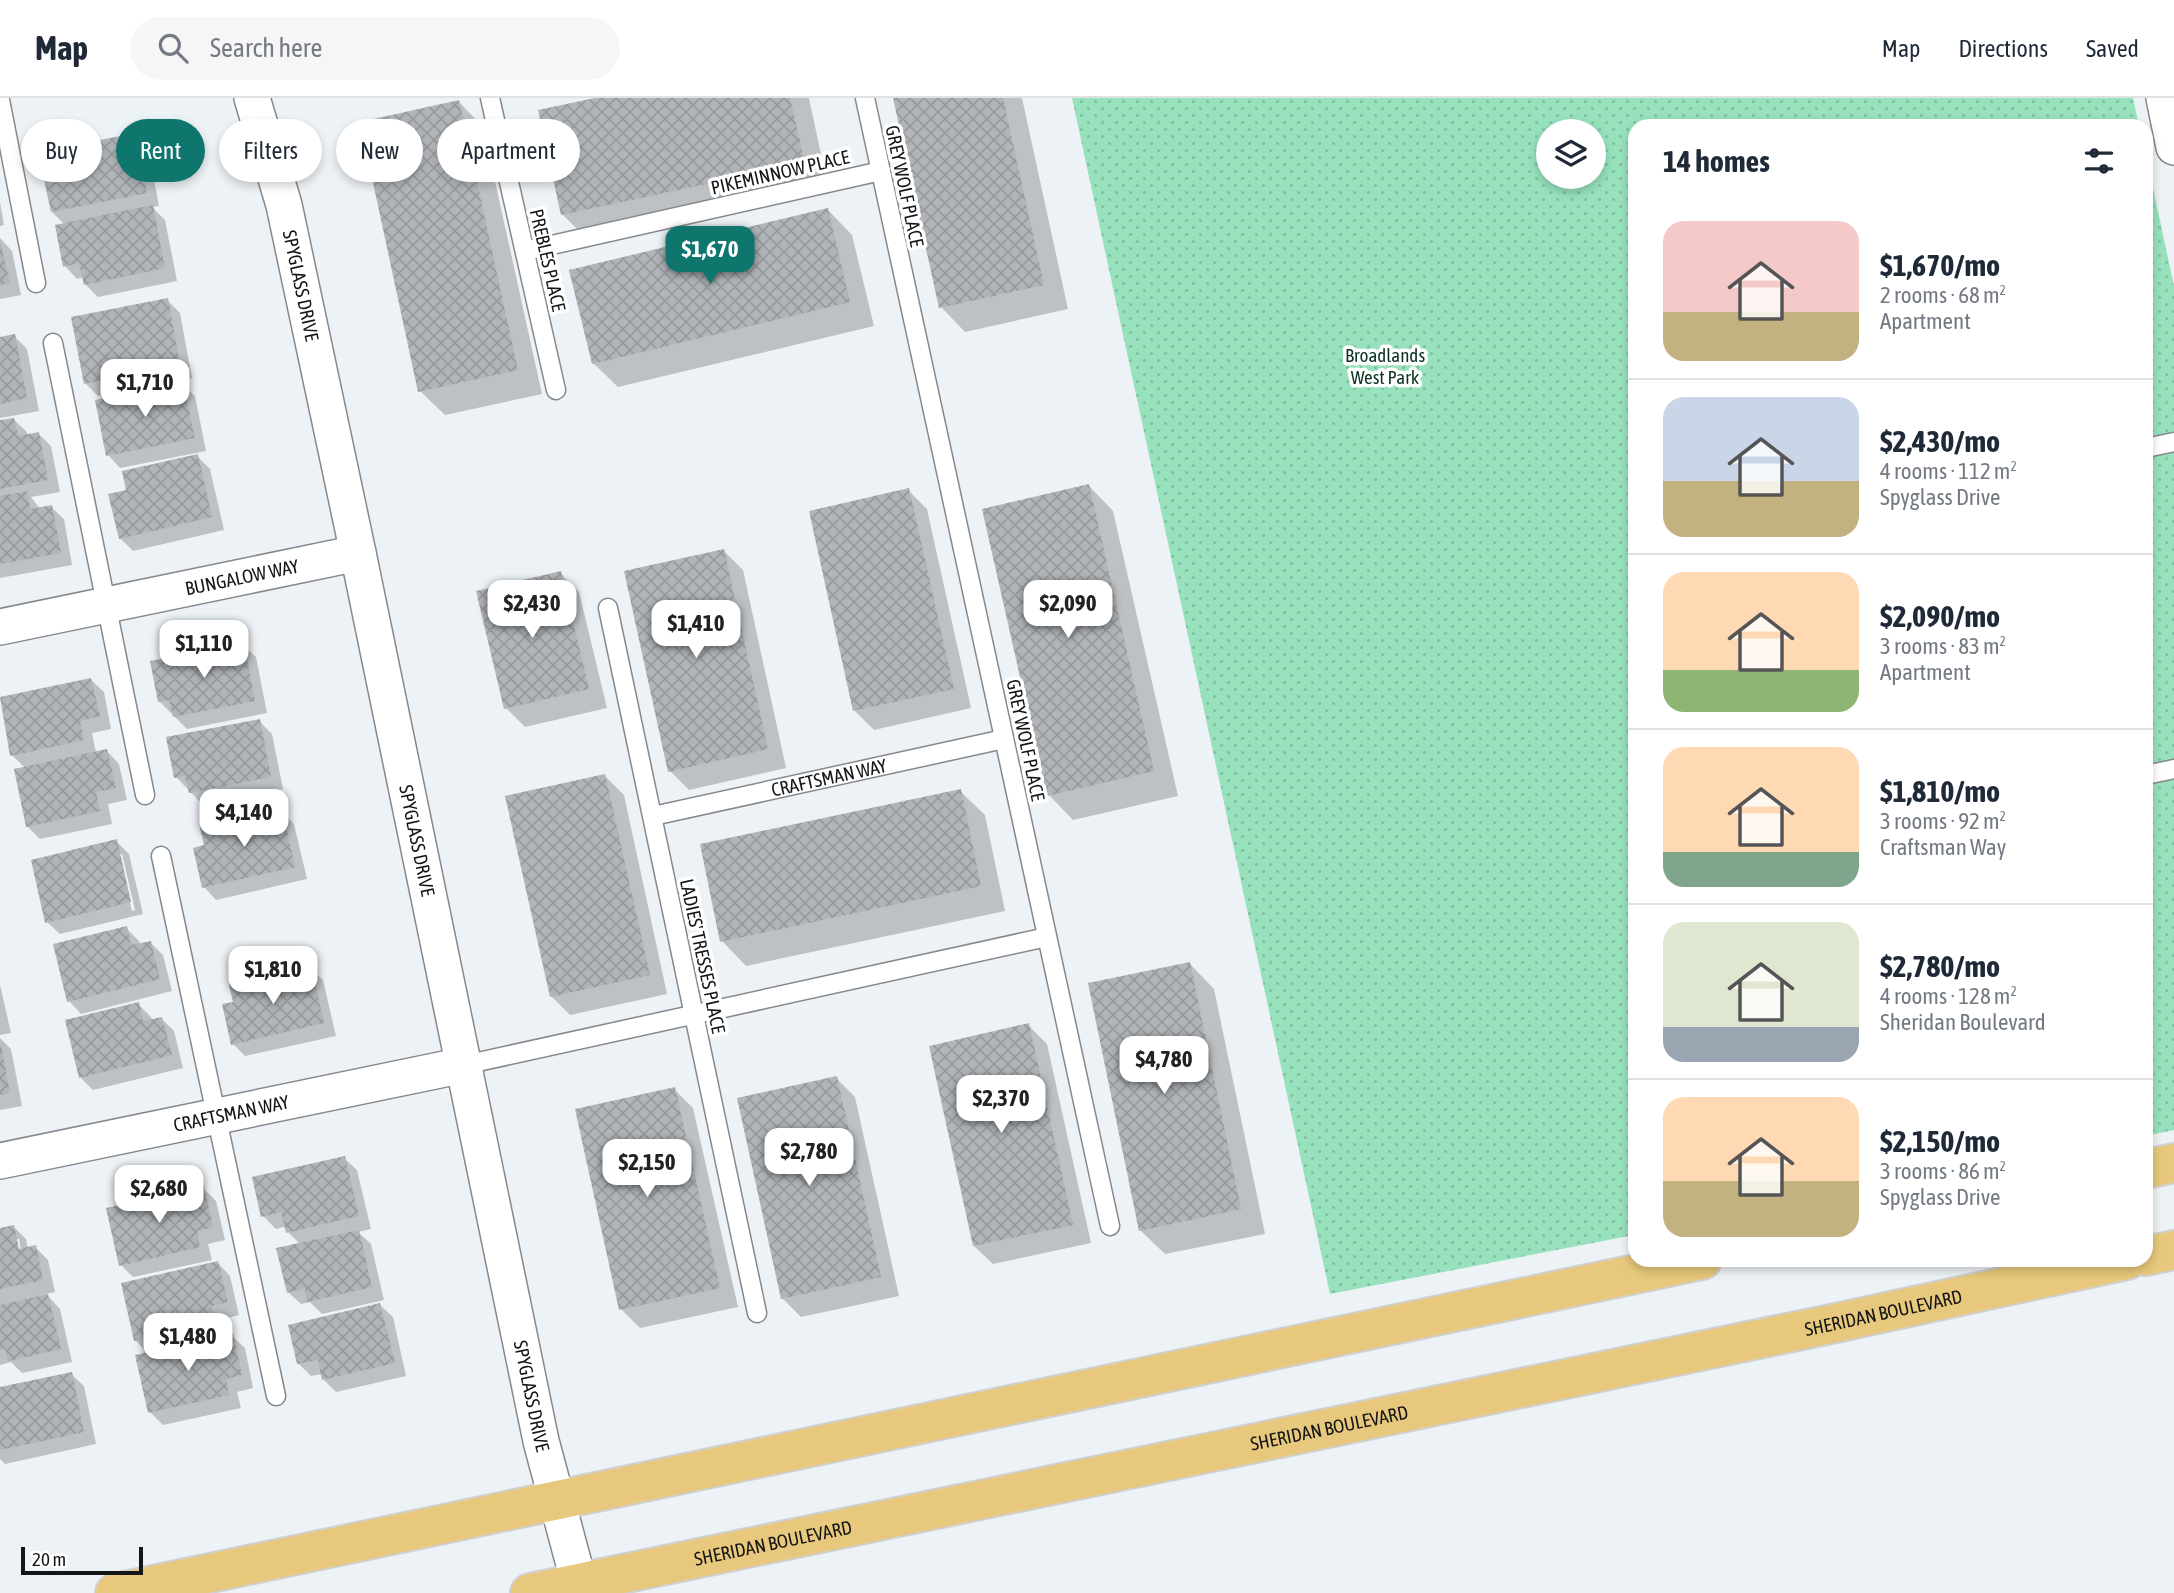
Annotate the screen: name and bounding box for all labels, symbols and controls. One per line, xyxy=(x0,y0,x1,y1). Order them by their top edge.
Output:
search box xyxy=(130,17,620,80)
text: Map xyxy=(35,29,88,67)
icon: search xyxy=(154,29,192,67)
text: Search here xyxy=(210,33,322,63)
text: Map xyxy=(1882,35,1920,62)
text: Directions xyxy=(1958,35,2048,62)
text: Saved xyxy=(2086,35,2139,62)
chip: Buy xyxy=(21,119,102,182)
chip: Rent xyxy=(116,119,205,182)
chip: Filters xyxy=(219,119,322,182)
chip: New xyxy=(336,119,423,182)
chip: Apartment xyxy=(437,119,580,182)
map controls xyxy=(1536,119,1606,189)
button: layers xyxy=(1536,119,1606,189)
street label: GREY WOLF PLACE xyxy=(881,123,929,249)
icon: filters xyxy=(2080,142,2118,180)
text: 14 homes xyxy=(1663,144,1770,178)
street label: PIKEMINNOW PLACE xyxy=(709,145,851,199)
street label: PREBLES PLACE xyxy=(526,207,570,313)
pin: $1,670 xyxy=(653,226,767,286)
street label: SPYGLASS DRIVE xyxy=(279,228,324,343)
text: $1,670 xyxy=(682,236,739,262)
text: $1,670/mo xyxy=(1880,248,2000,282)
icon: home xyxy=(1719,249,1803,333)
text: 2 rooms · 68 m² xyxy=(1880,282,2006,308)
text: Apartment xyxy=(1880,308,1971,334)
park label: Broadlands West Park xyxy=(1345,344,1425,388)
pin: $1,710 xyxy=(88,360,202,419)
text: $1,710 xyxy=(117,369,174,395)
text: $2,430/mo xyxy=(1880,424,2000,458)
icon: home xyxy=(1719,425,1803,509)
text: 4 rooms · 112 m² xyxy=(1880,458,2017,484)
text: Spyglass Drive xyxy=(1880,484,2001,510)
street label: BUNGALOW WAY xyxy=(183,554,301,599)
pin: $2,430 xyxy=(475,580,589,640)
pin: $2,090 xyxy=(1011,580,1125,640)
text: $2,430 xyxy=(504,590,561,616)
text: $2,090 xyxy=(1040,590,1097,616)
text: $2,090/mo xyxy=(1880,599,2000,633)
icon: home xyxy=(1719,600,1803,684)
pin: $1,410 xyxy=(639,601,753,660)
text: $1,410 xyxy=(668,610,725,636)
pin: $1,110 xyxy=(147,620,261,680)
text: $1,110 xyxy=(176,630,233,656)
text: 3 rooms · 83 m² xyxy=(1880,633,2006,659)
text: Apartment xyxy=(1880,659,1971,685)
street label: GREY WOLF PLACE xyxy=(1002,677,1050,803)
street label: CRAFTSMAN WAY xyxy=(769,754,889,801)
text: $1,810/mo xyxy=(1880,774,2000,808)
icon: home xyxy=(1719,775,1803,859)
street label: SPYGLASS DRIVE xyxy=(395,783,439,898)
pin: $4,140 xyxy=(187,790,301,849)
text: $4,140 xyxy=(216,799,273,825)
text: 3 rooms · 92 m² xyxy=(1880,808,2006,834)
text: Craftsman Way xyxy=(1880,834,2006,860)
street label: LADIES' TRESSES PLACE xyxy=(676,877,730,1035)
pin: $1,810 xyxy=(216,946,330,1006)
text: $2,780/mo xyxy=(1880,949,2000,983)
icon: home xyxy=(1719,950,1803,1034)
text: $1,810 xyxy=(245,956,302,982)
text: 4 rooms · 128 m² xyxy=(1880,983,2017,1009)
text: Sheridan Boulevard xyxy=(1880,1009,2046,1035)
pin: $4,780 xyxy=(1107,1037,1221,1096)
text: $4,780 xyxy=(1136,1046,1193,1072)
pin: $2,370 xyxy=(944,1076,1058,1135)
text: $2,370 xyxy=(973,1085,1030,1111)
street label: CRAFTSMAN WAY xyxy=(171,1090,291,1136)
text: $2,150/mo xyxy=(1880,1124,2000,1158)
icon: home xyxy=(1719,1125,1803,1209)
pin: $2,780 xyxy=(752,1128,866,1188)
text: $2,780 xyxy=(781,1138,838,1164)
pin: $2,150 xyxy=(590,1140,704,1199)
text: $2,150 xyxy=(619,1149,676,1175)
text: 3 rooms · 86 m² xyxy=(1880,1158,2006,1184)
pin: $2,680 xyxy=(102,1166,216,1225)
text: $2,680 xyxy=(131,1175,188,1201)
text: Spyglass Drive xyxy=(1880,1184,2001,1210)
street label: SHERIDAN BOULEVARD xyxy=(1803,1285,1964,1340)
pin: $1,480 xyxy=(131,1314,245,1373)
text: $1,480 xyxy=(160,1323,217,1349)
street label: SPYGLASS DRIVE xyxy=(510,1338,554,1454)
street label: SHERIDAN BOULEVARD xyxy=(1248,1401,1410,1455)
street label: SHERIDAN BOULEVARD xyxy=(692,1516,854,1570)
scale bar xyxy=(21,1544,144,1576)
text: 20 m xyxy=(32,1548,66,1570)

